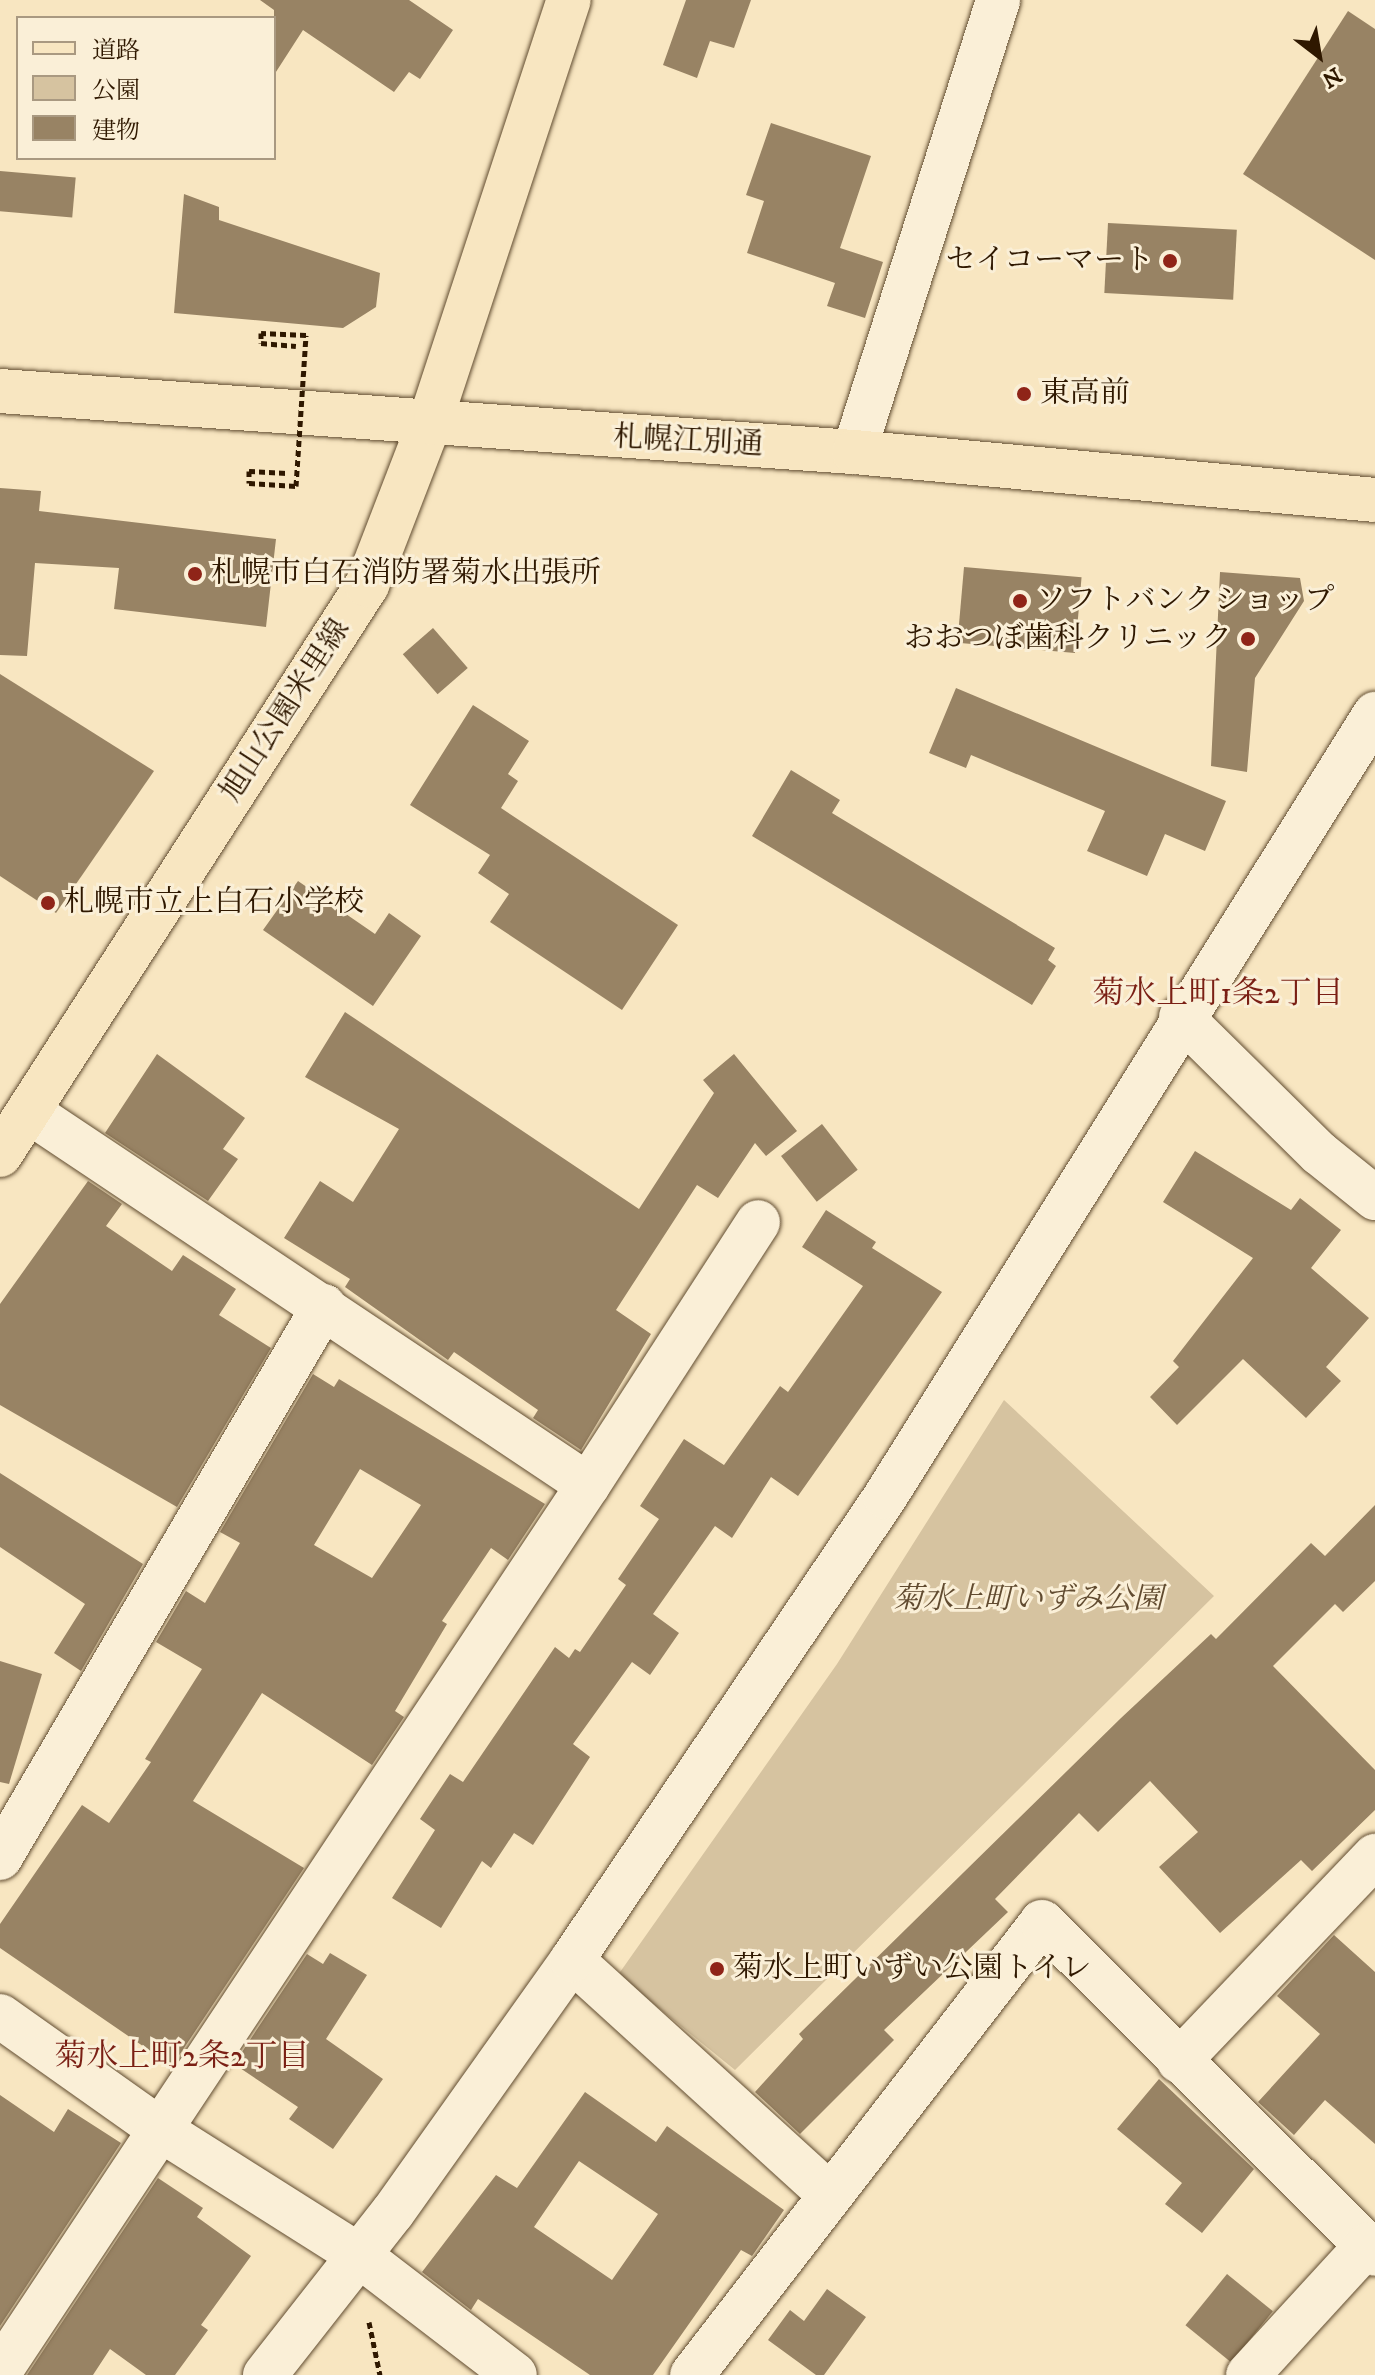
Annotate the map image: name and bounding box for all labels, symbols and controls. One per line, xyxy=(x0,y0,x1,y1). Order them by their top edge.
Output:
legend xyxy=(16,16,276,160)
north arrow xyxy=(1279,16,1359,96)
text: 道路 xyxy=(92,36,140,66)
text: N xyxy=(1317,61,1346,93)
text: 公園 xyxy=(92,76,140,106)
text: 建物 xyxy=(92,116,140,146)
place label: セイコーマート xyxy=(944,243,1154,279)
marker: セイコーマート xyxy=(1161,252,1179,270)
place label: 東高前 xyxy=(1040,376,1130,412)
marker: 東高前 xyxy=(1015,385,1033,403)
street label: 札幌江別通 xyxy=(612,420,764,464)
place label: 札幌市白石消防署菊水出張所 xyxy=(211,556,601,592)
marker: 札幌市白石消防署菊水出張所 xyxy=(186,565,204,583)
place label: ソフトバンクショップ xyxy=(1036,583,1336,619)
marker: ソフトバンクショップ xyxy=(1011,592,1029,610)
street label: 旭山公園米里線 xyxy=(214,613,358,809)
place label: おおつぼ歯科クリニック xyxy=(902,621,1232,657)
marker: おおつぼ歯科クリニック xyxy=(1239,630,1257,648)
place label: 札幌市立上白石小学校 xyxy=(64,885,364,921)
marker: 札幌市立上白石小学校 xyxy=(39,894,57,912)
district label: 菊水上町1条2丁目 xyxy=(1092,975,1344,1013)
park label: 菊水上町いずみ公園 xyxy=(893,1582,1163,1618)
place label: 菊水上町いずい公園トイレ xyxy=(733,1951,1093,1987)
marker: 菊水上町いずい公園トイレ xyxy=(708,1960,726,1978)
district label: 菊水上町2条2丁目 xyxy=(54,2038,310,2076)

